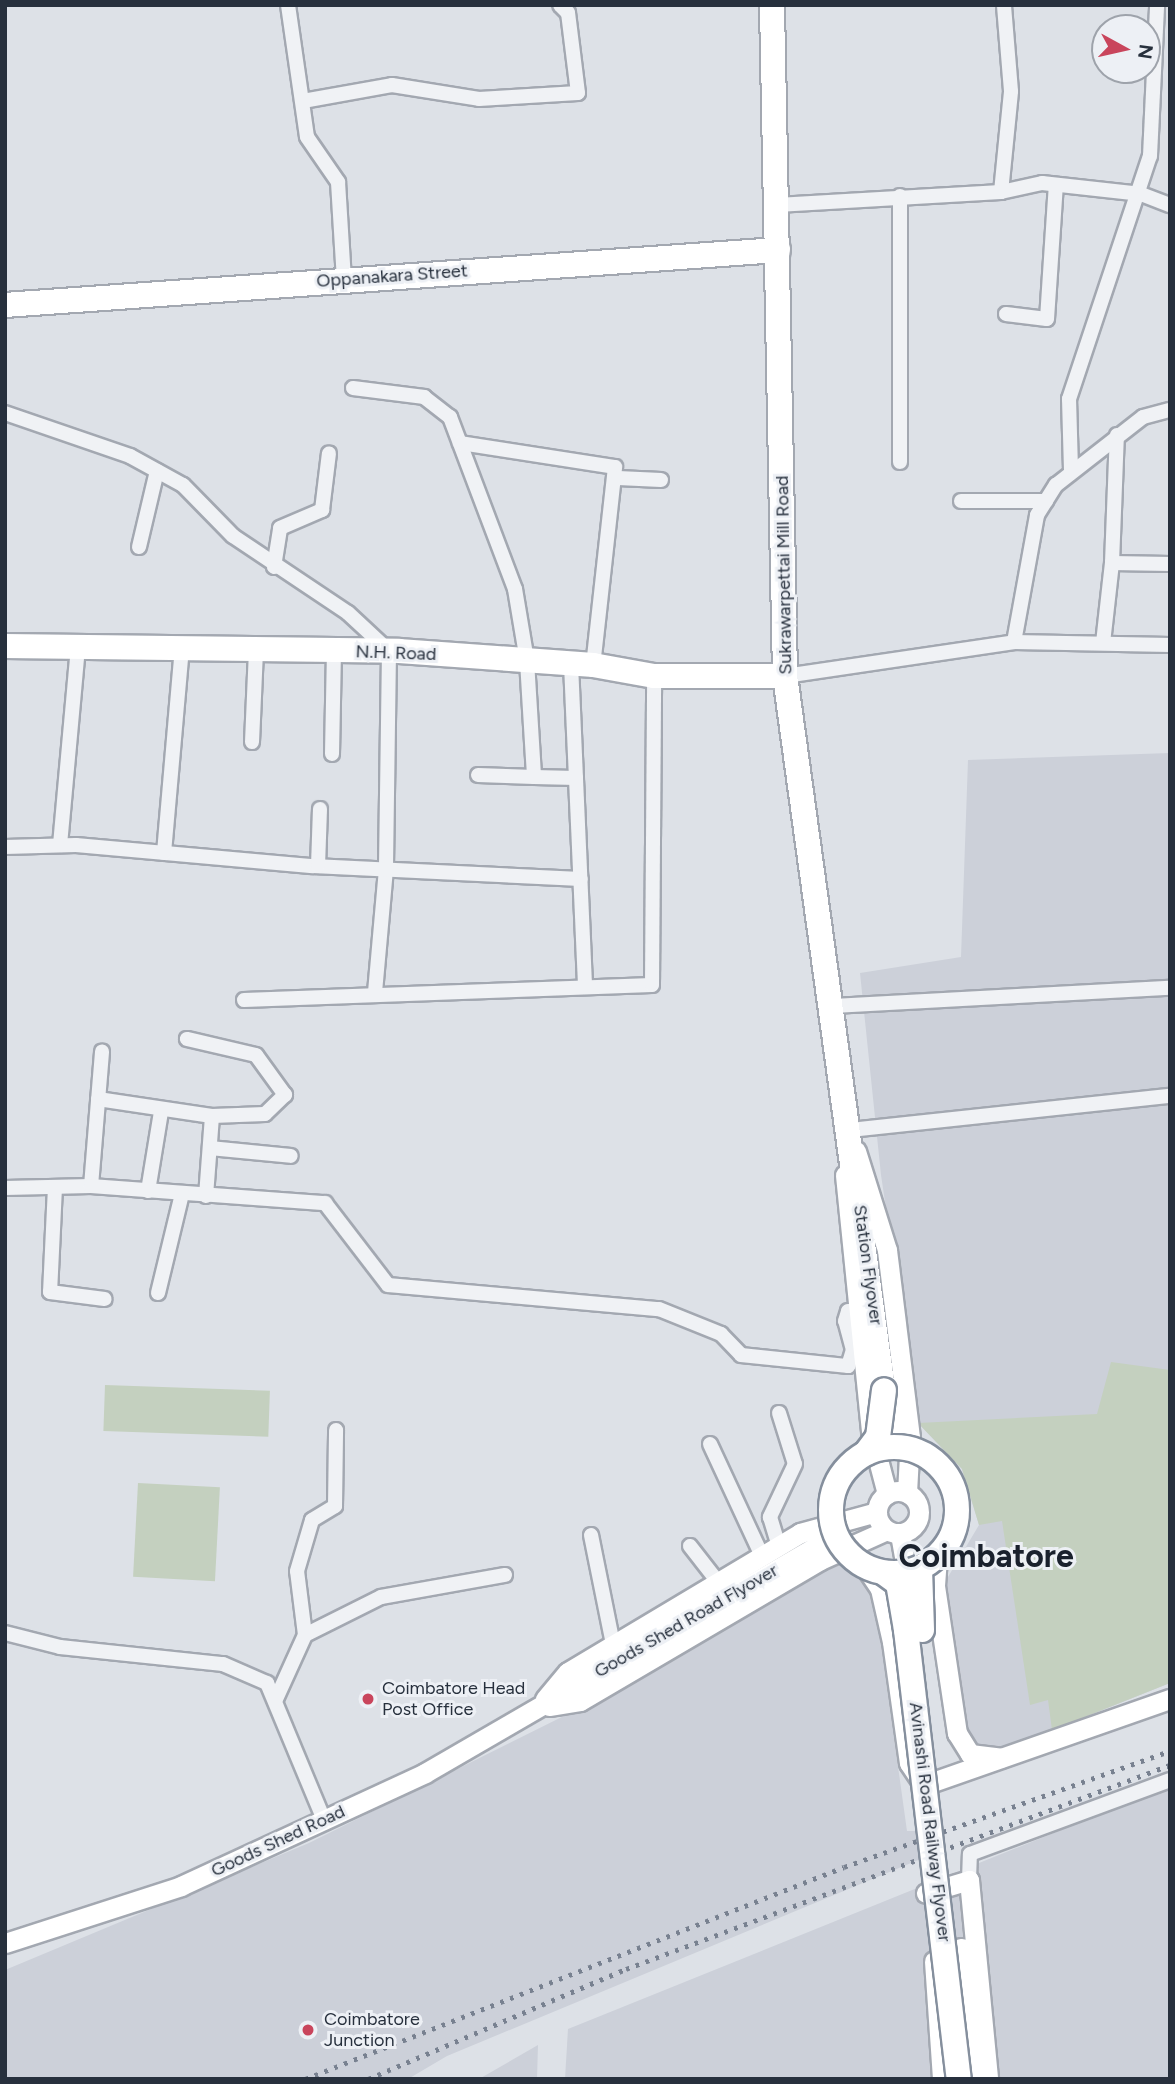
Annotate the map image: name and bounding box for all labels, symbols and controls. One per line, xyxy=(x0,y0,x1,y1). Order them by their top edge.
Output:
north arrow xyxy=(1091,14,1161,84)
text: N xyxy=(1133,43,1158,61)
street label: Oppanakara Street xyxy=(316,260,468,292)
street label: Sukrawarpettai Mill Road xyxy=(771,475,797,675)
street label: N.H. Road xyxy=(355,641,437,665)
street label: Station Flyover xyxy=(849,1204,887,1326)
district label: Coimbatore xyxy=(898,1537,1074,1575)
street label: Goods Shed Road Flyover xyxy=(591,1560,781,1682)
place label: Coimbatore Head Post Office xyxy=(382,1678,525,1720)
marker: Coimbatore Head Post Office xyxy=(360,1691,376,1707)
street label: Avinashi Road Railway Flyover xyxy=(905,1701,955,1943)
street label: Goods Shed Road xyxy=(208,1801,348,1881)
place label: Coimbatore Junction xyxy=(324,2009,420,2052)
marker: Coimbatore Junction xyxy=(298,2020,318,2040)

